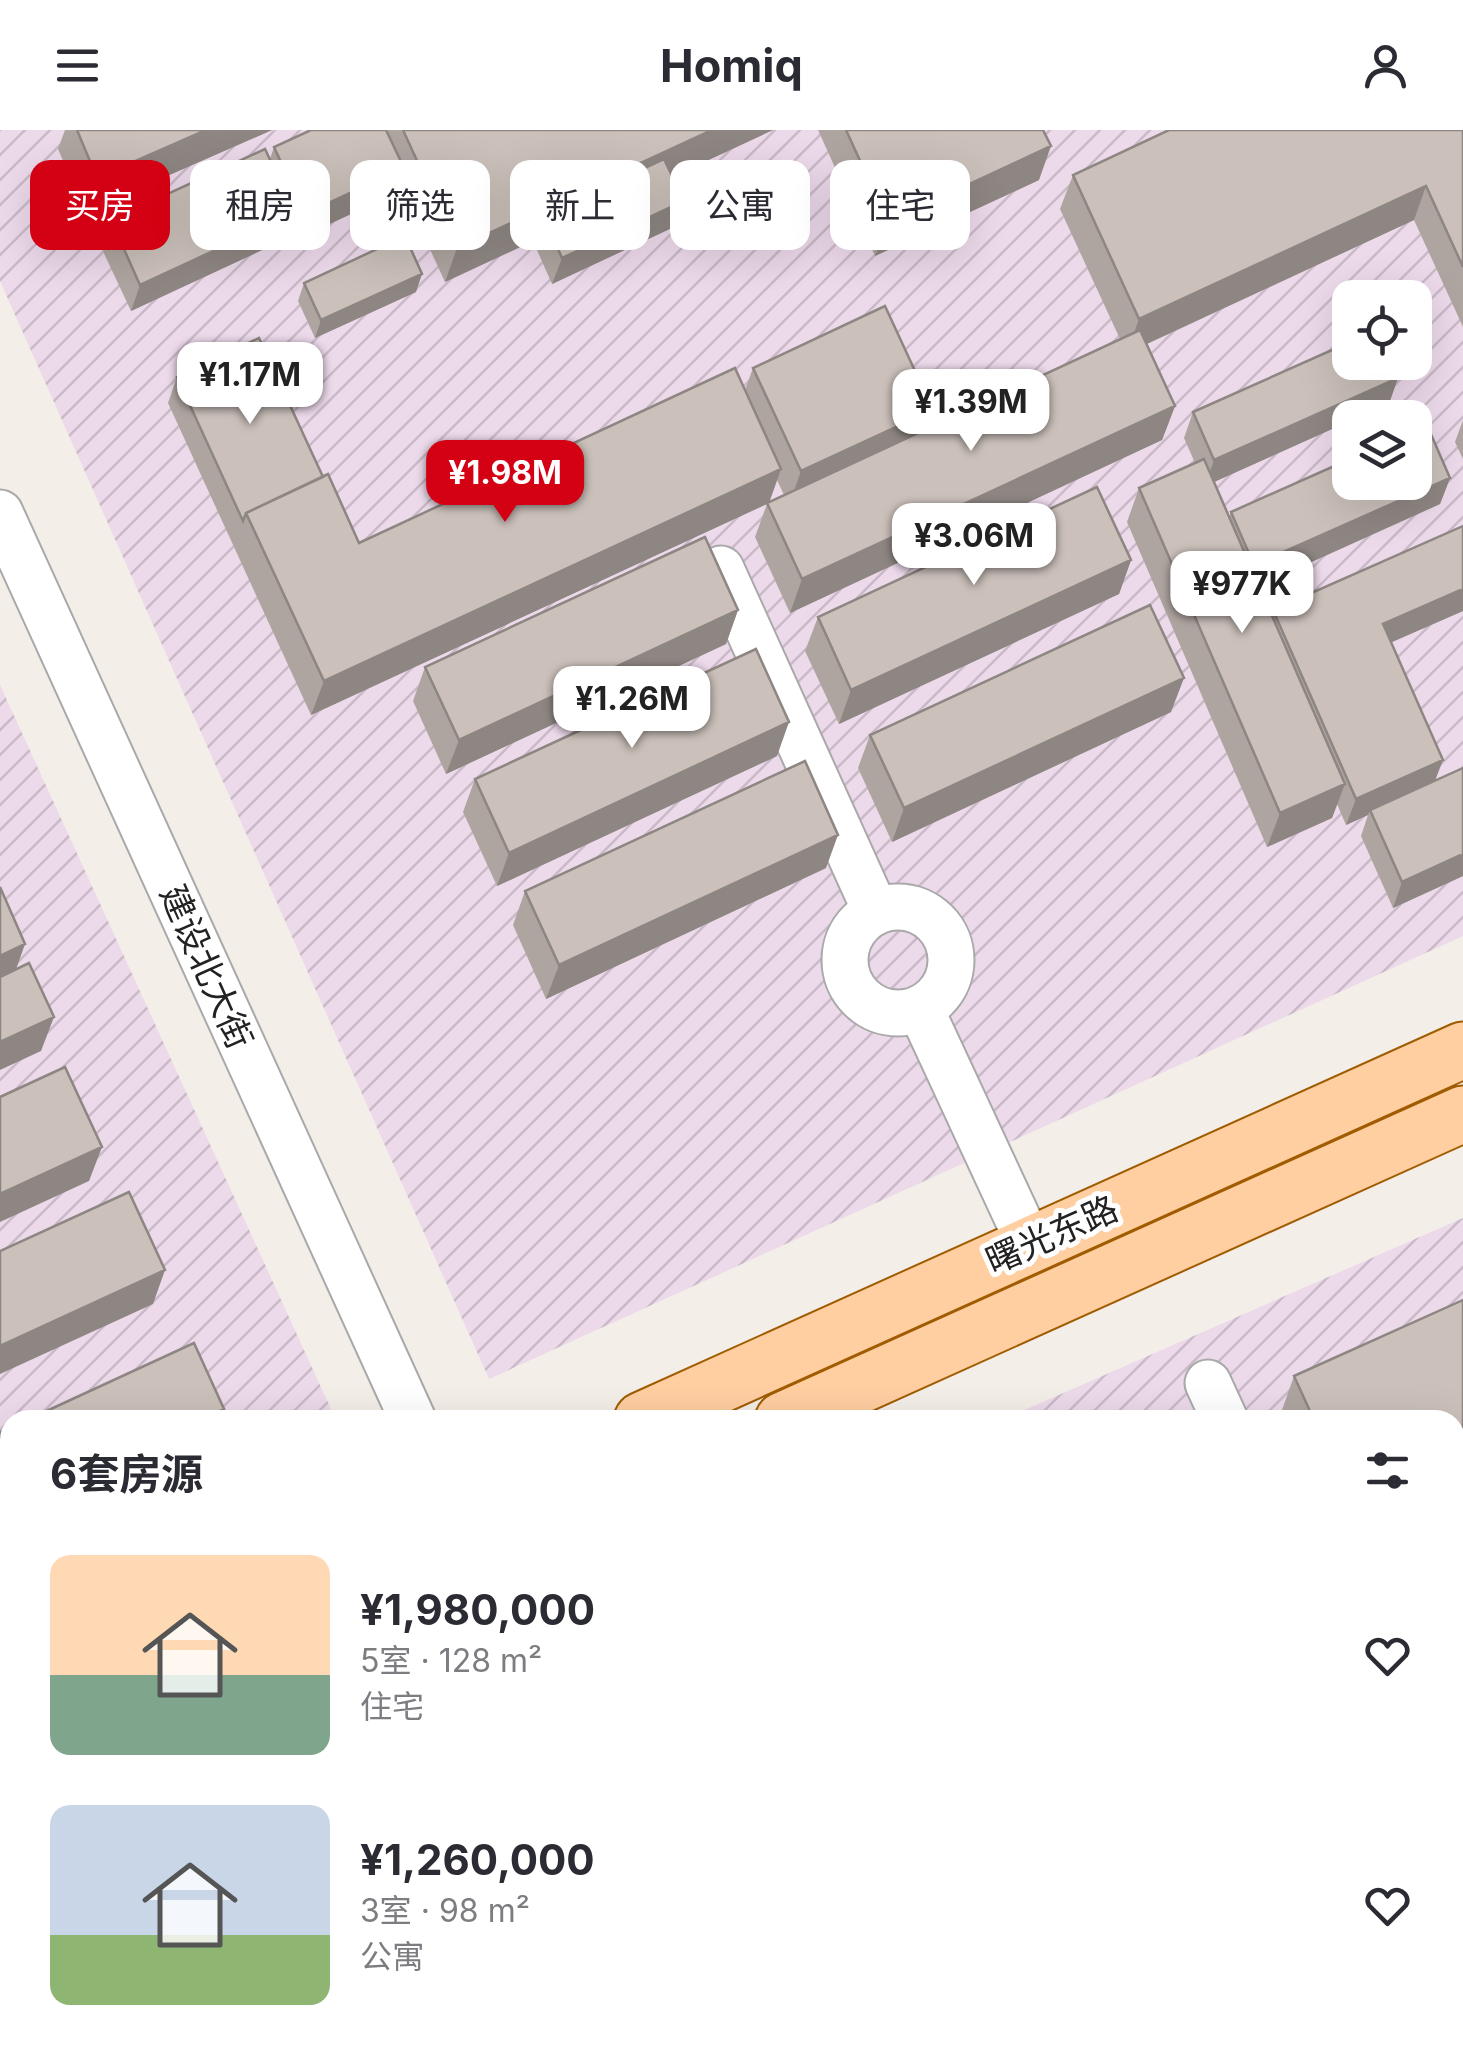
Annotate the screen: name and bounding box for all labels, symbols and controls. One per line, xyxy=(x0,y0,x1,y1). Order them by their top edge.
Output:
icon: menu xyxy=(50,38,105,93)
text: Homiq xyxy=(660,38,803,93)
icon: person xyxy=(1358,38,1413,93)
chip: 买房 xyxy=(30,160,170,250)
chip: 租房 xyxy=(190,160,330,250)
chip: 筛选 xyxy=(350,160,490,250)
chip: 新上 xyxy=(510,160,650,250)
chip: 公寓 xyxy=(670,160,810,250)
chip: 住宅 xyxy=(830,160,970,250)
map controls xyxy=(1332,280,1432,500)
button: locate xyxy=(1332,280,1432,380)
pin: ¥1.17M xyxy=(169,342,331,427)
text: ¥1.17M xyxy=(199,355,301,394)
pin: ¥1.39M xyxy=(890,369,1052,454)
text: ¥1.39M xyxy=(914,382,1028,421)
button: layers xyxy=(1332,400,1432,500)
pin: ¥1.98M xyxy=(424,440,586,525)
text: ¥1.98M xyxy=(448,453,562,492)
pin: ¥3.06M xyxy=(893,503,1055,588)
text: ¥3.06M xyxy=(914,516,1034,555)
pin: ¥977K xyxy=(1172,551,1312,636)
text: ¥977K xyxy=(1192,564,1292,603)
pin: ¥1.26M xyxy=(551,666,713,751)
text: ¥1.26M xyxy=(575,679,689,718)
street label: 建设北大街 xyxy=(152,878,262,1055)
street label: 曙光东路 xyxy=(979,1186,1124,1282)
icon: filters xyxy=(1360,1443,1415,1498)
text: 6套房源 xyxy=(50,1448,203,1499)
text: ¥1,980,000 xyxy=(360,1584,595,1635)
icon: home xyxy=(130,1595,250,1715)
icon: heart xyxy=(1360,1628,1415,1683)
text: 5室 · 128 m² xyxy=(360,1641,542,1680)
text: 住宅 xyxy=(360,1687,424,1726)
text: ¥1,260,000 xyxy=(360,1834,595,1885)
icon: home xyxy=(130,1845,250,1965)
icon: heart xyxy=(1360,1878,1415,1933)
text: 3室 · 98 m² xyxy=(360,1891,530,1930)
text: 公寓 xyxy=(360,1937,424,1976)

